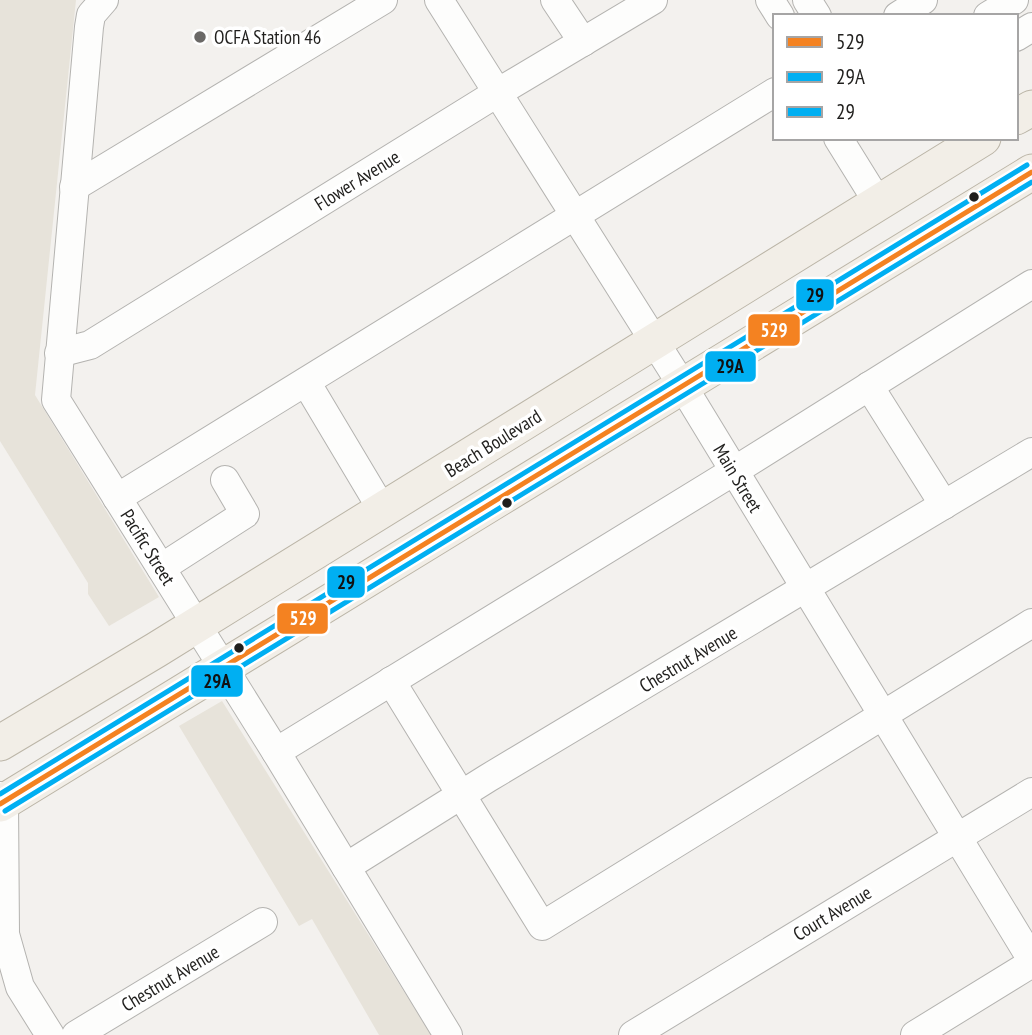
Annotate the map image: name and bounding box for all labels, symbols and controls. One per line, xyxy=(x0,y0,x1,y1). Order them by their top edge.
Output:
legend xyxy=(773,14,1018,140)
place label: OCFA Station 46 xyxy=(214,25,321,49)
text: 529 xyxy=(836,28,864,55)
marker: OCFA Station 46 xyxy=(192,29,208,45)
text: 29A xyxy=(836,63,865,90)
text: 29 xyxy=(836,98,855,125)
street label: Flower Avenue xyxy=(310,144,404,216)
unlabelled marker xyxy=(967,190,981,204)
line badge: 29 xyxy=(795,278,835,312)
text: 29 xyxy=(806,283,824,307)
line badge: 529 xyxy=(747,313,801,347)
text: 529 xyxy=(760,318,788,342)
line badge: 29A xyxy=(704,350,757,383)
text: 29A xyxy=(716,354,744,378)
street label: Beach Boulevard xyxy=(440,404,546,482)
street label: Main Street xyxy=(708,439,768,517)
unlabelled marker xyxy=(500,496,514,510)
street label: Pacific Street xyxy=(115,505,181,590)
line badge: 29 xyxy=(326,565,366,599)
text: 29 xyxy=(337,570,355,594)
line badge: 529 xyxy=(276,602,329,635)
text: 529 xyxy=(289,606,317,630)
street label: Chestnut Avenue xyxy=(635,620,741,698)
unlabelled marker xyxy=(232,641,246,655)
line badge: 29A xyxy=(190,664,244,698)
text: 29A xyxy=(203,669,231,693)
street label: Court Avenue xyxy=(788,880,876,946)
street label: Chestnut Avenue xyxy=(117,939,223,1017)

